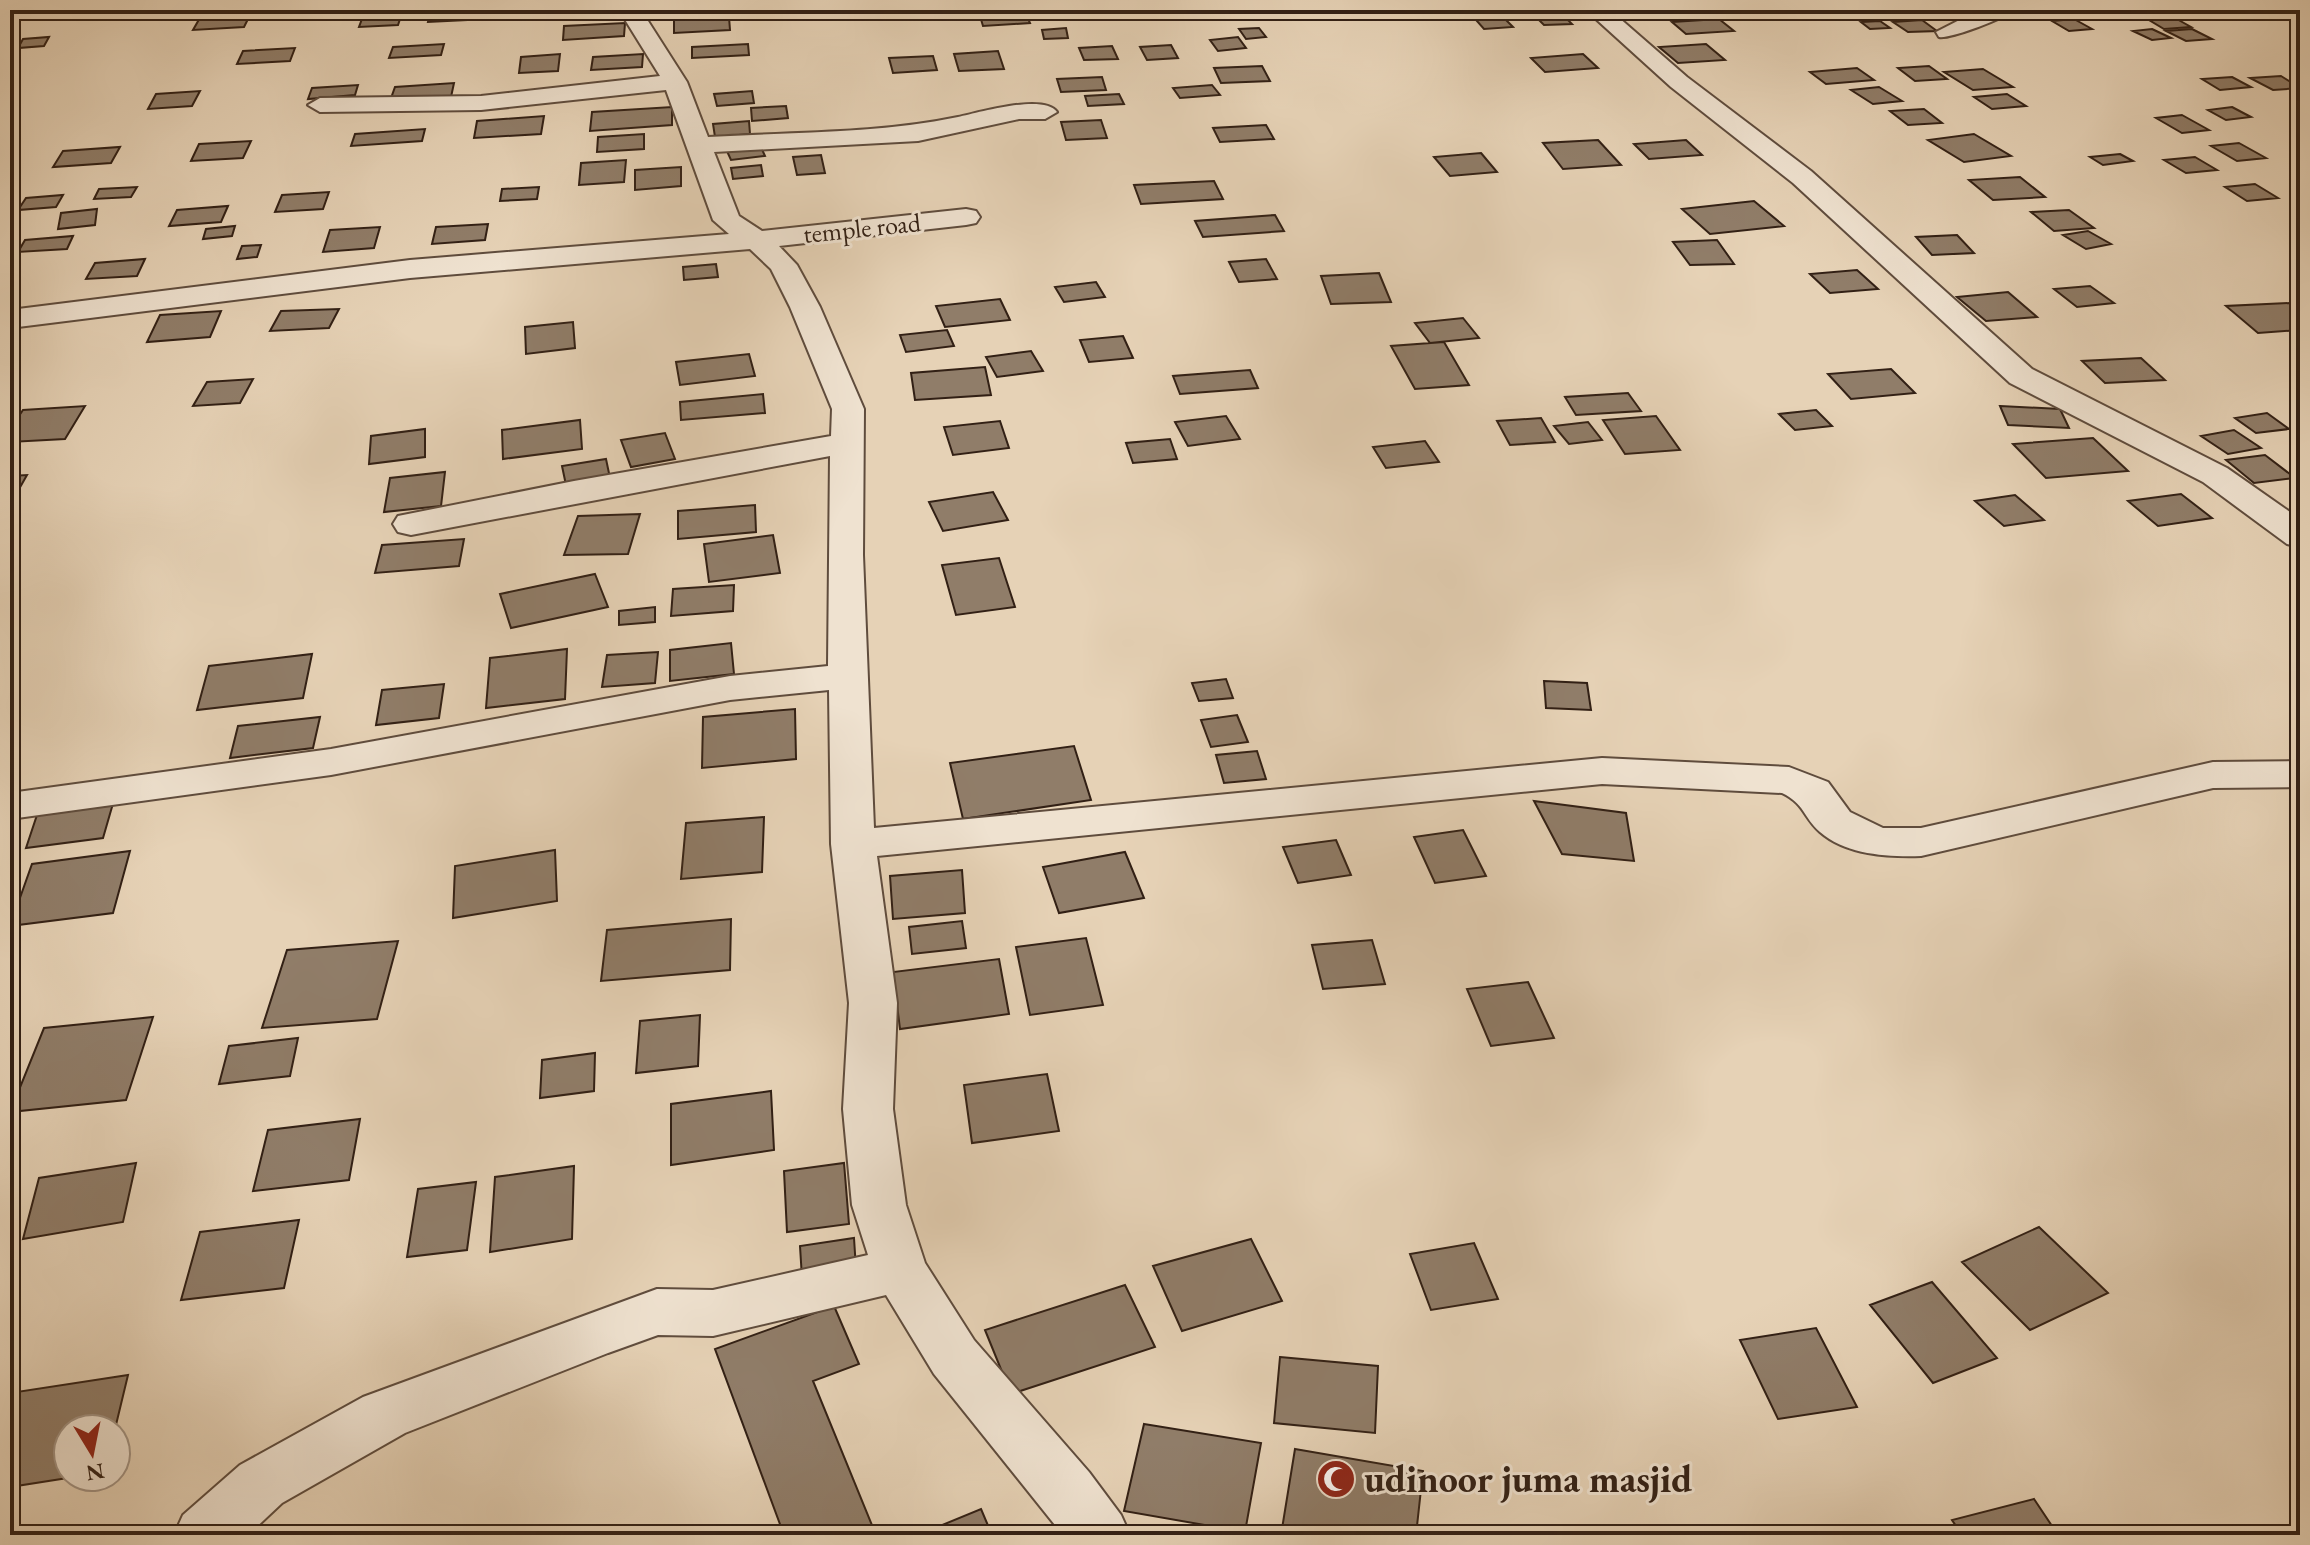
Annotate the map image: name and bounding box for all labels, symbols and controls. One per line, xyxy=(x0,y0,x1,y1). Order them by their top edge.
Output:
street label: temple road xyxy=(802,205,923,251)
north arrow xyxy=(52,1413,132,1493)
place label: udinoor juma masjid xyxy=(1364,1454,1692,1503)
text: N xyxy=(84,1456,107,1488)
mosque icon: udinoor juma masjid xyxy=(1315,1458,1357,1500)

